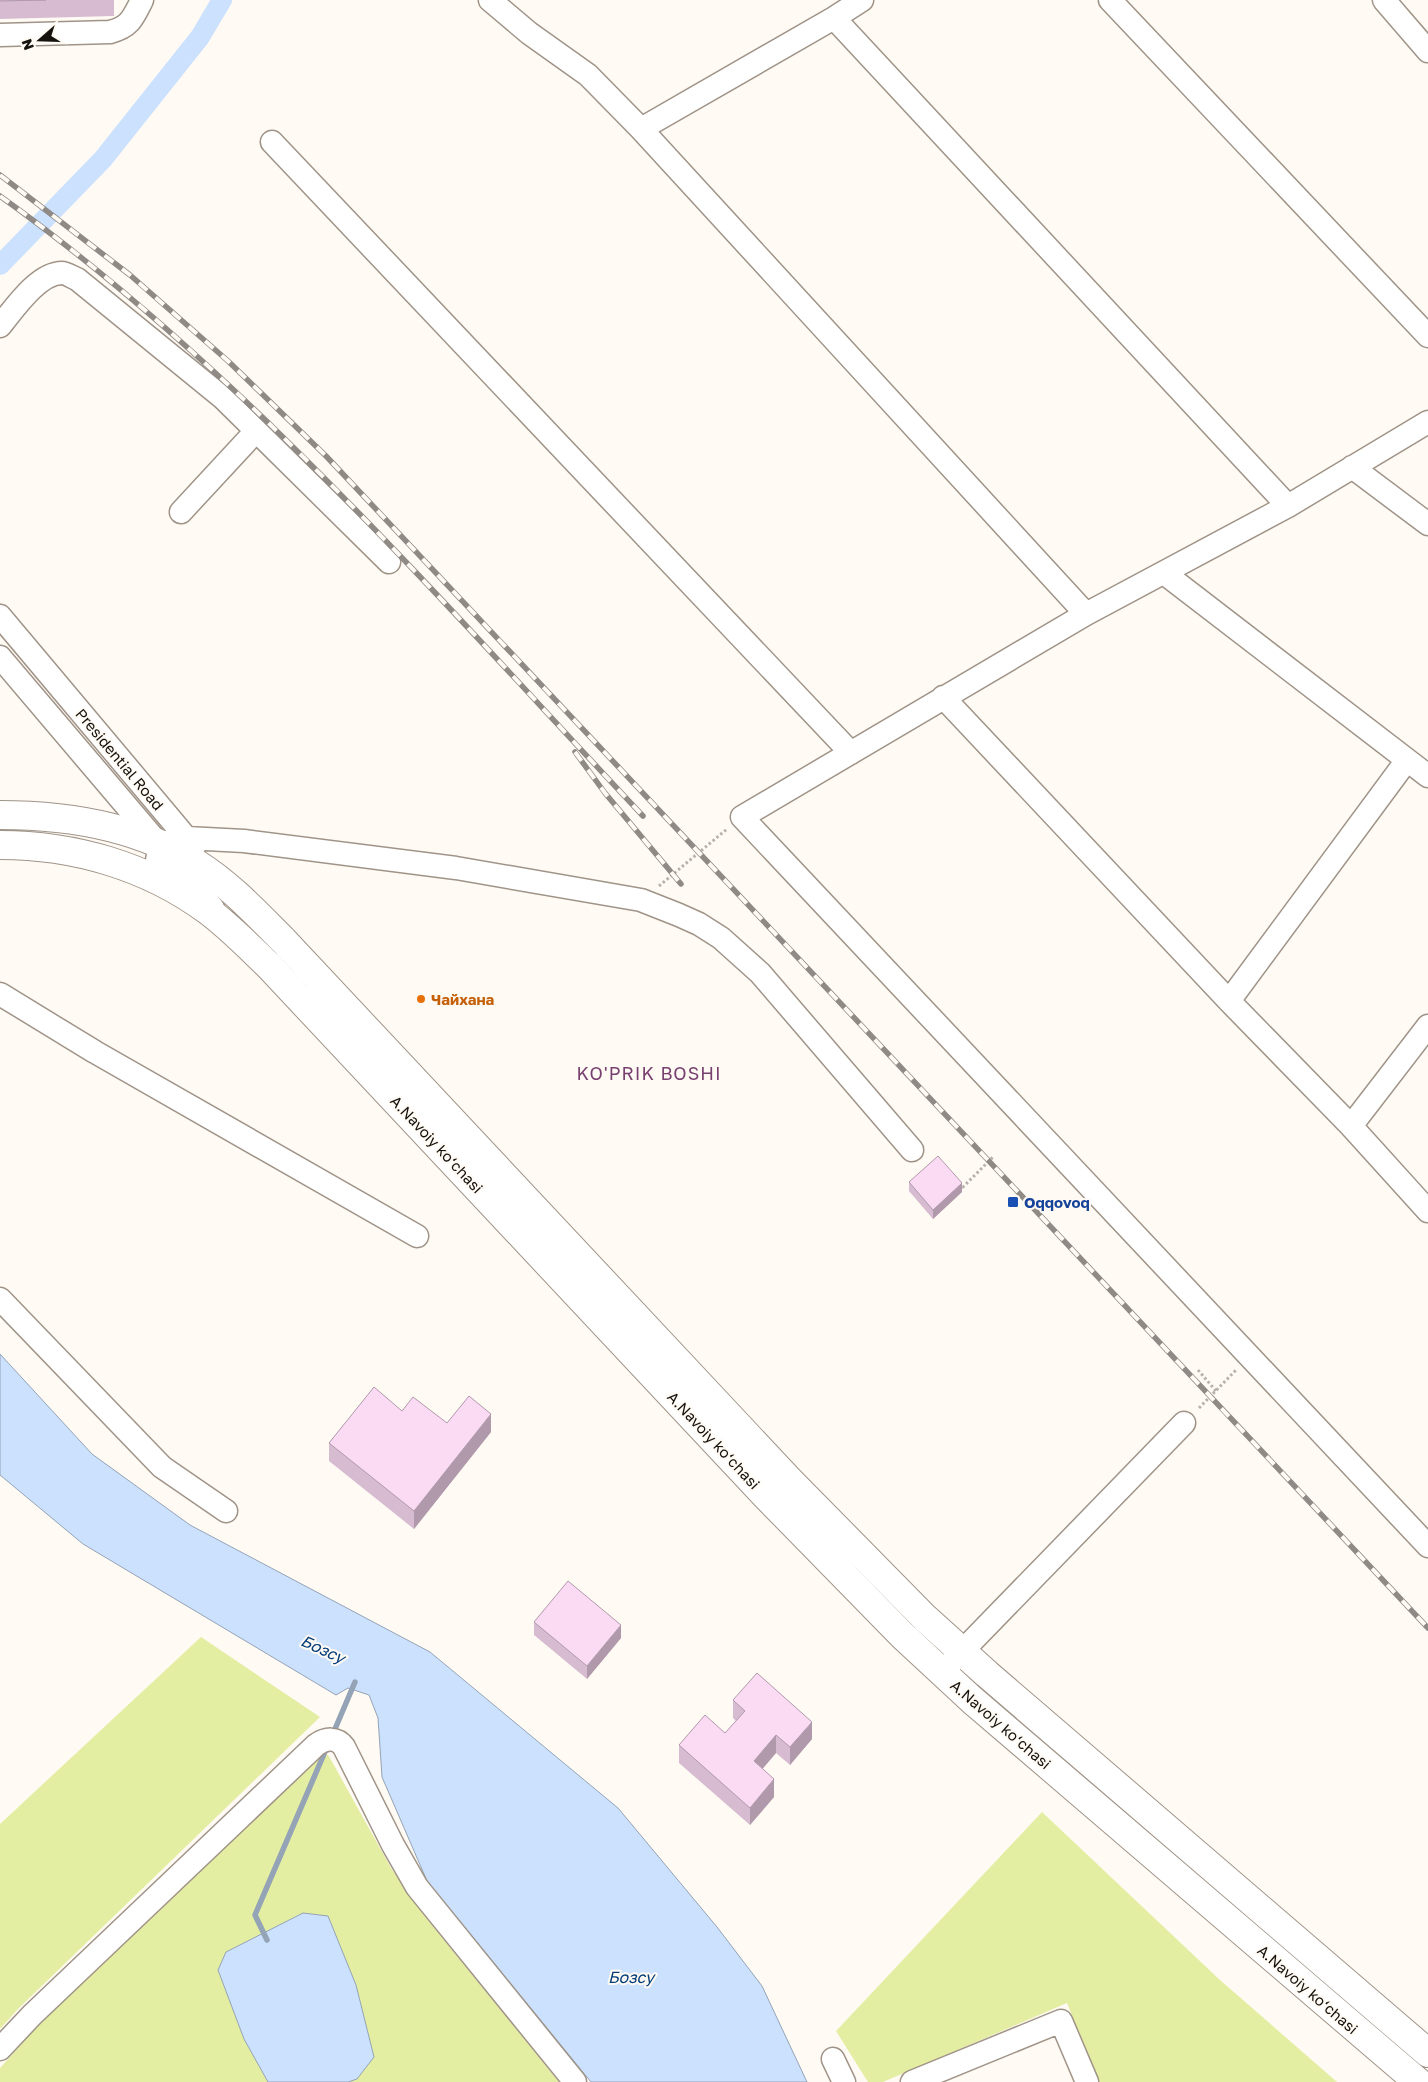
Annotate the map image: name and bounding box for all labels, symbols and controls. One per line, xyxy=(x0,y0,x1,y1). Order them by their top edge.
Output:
north arrow xyxy=(15,15,65,65)
text: N xyxy=(18,37,37,53)
street label: Presidential Road xyxy=(72,705,168,813)
place label: Чайхана xyxy=(431,990,495,1008)
marker: Чайхана xyxy=(415,993,427,1005)
district label: KO'PRIK BOSHI xyxy=(576,1062,722,1084)
street label: A.Navoiy ko‘chasi xyxy=(387,1091,487,1197)
place label: Oqqovoq xyxy=(1024,1193,1090,1211)
marker: Oqqovoq xyxy=(1006,1195,1020,1209)
street label: A.Navoiy ko‘chasi xyxy=(664,1387,764,1493)
water label: Бозсу xyxy=(298,1630,350,1669)
street label: A.Navoiy ko‘chasi xyxy=(947,1676,1055,1772)
street label: A.Navoiy ko‘chasi xyxy=(1254,1941,1362,2037)
water label: Бозсу xyxy=(608,1967,656,1987)

